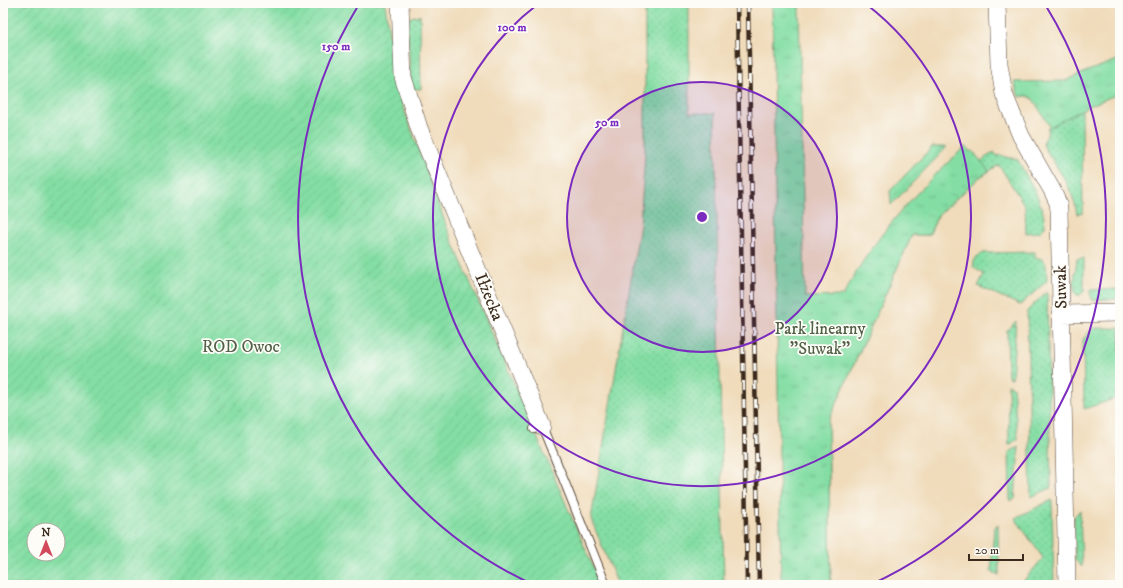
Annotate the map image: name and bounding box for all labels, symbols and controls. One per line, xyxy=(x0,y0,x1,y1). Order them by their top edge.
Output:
text: 100 m xyxy=(498,20,526,35)
text: 150 m xyxy=(322,39,350,54)
text: 50 m xyxy=(594,115,619,130)
centre of rings xyxy=(695,210,709,224)
street label: Suwak xyxy=(1050,264,1072,309)
street label: Iłżecka xyxy=(470,270,509,325)
park label: Park linearny "Suwak" xyxy=(774,318,866,360)
park label: ROD Owoc xyxy=(202,336,280,358)
north arrow xyxy=(26,522,66,562)
text: N xyxy=(41,526,51,540)
scale bar xyxy=(969,536,1023,562)
text: 20 m xyxy=(975,543,999,558)

